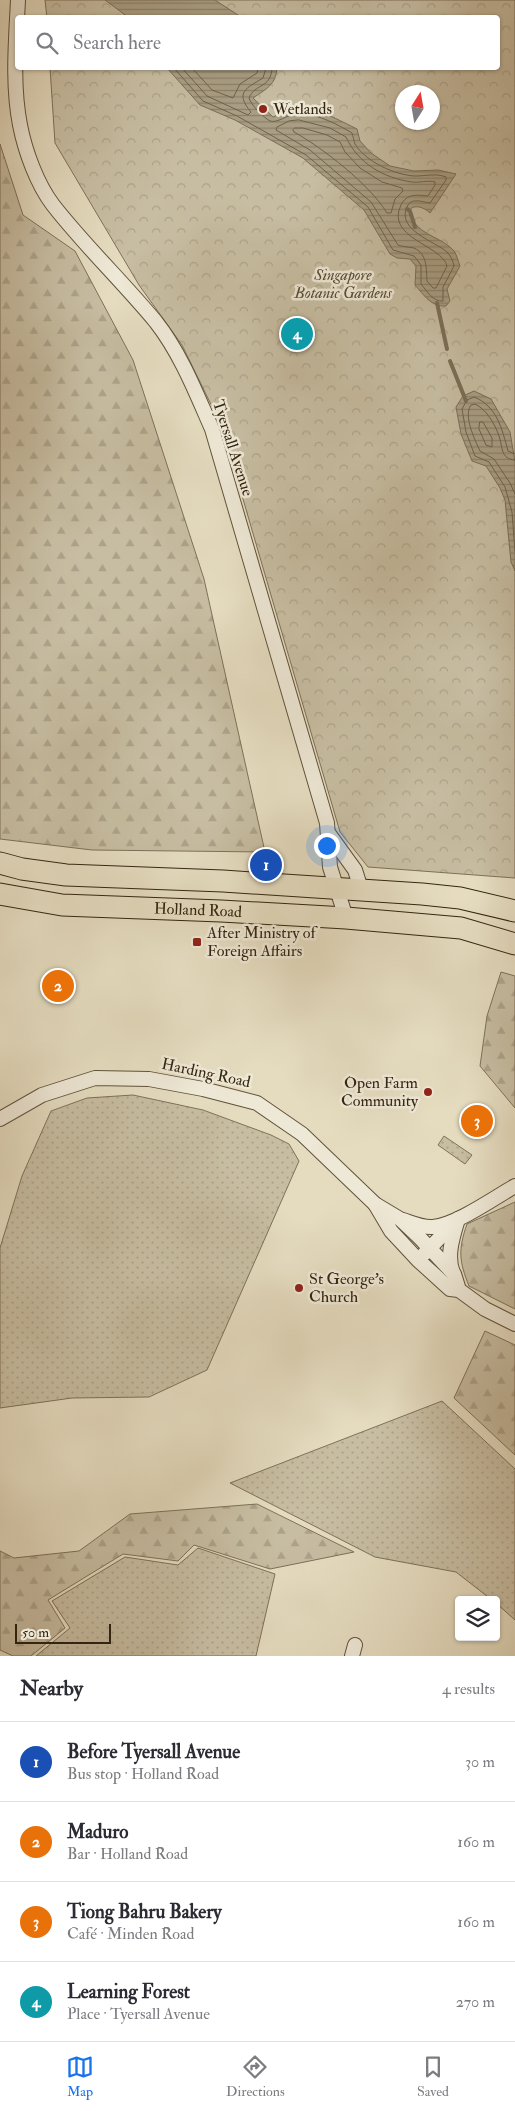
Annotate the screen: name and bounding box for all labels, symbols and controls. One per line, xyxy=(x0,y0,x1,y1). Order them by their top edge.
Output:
search box xyxy=(15,15,500,70)
icon: search xyxy=(33,29,61,57)
text: Search here xyxy=(73,31,161,55)
north arrow xyxy=(395,85,440,130)
place label: Wetlands xyxy=(272,99,332,119)
marker: Wetlands xyxy=(257,103,269,115)
park label: Singapore Botanic Gardens xyxy=(293,265,392,303)
pin: 4 xyxy=(281,315,313,353)
street label: Tyersall Avenue xyxy=(208,397,258,499)
your location xyxy=(314,833,340,859)
pin: 1 xyxy=(250,846,282,884)
street label: Holland Road xyxy=(153,898,243,922)
place label: After Ministry of Foreign Affairs xyxy=(206,923,319,961)
marker: After Ministry of Foreign Affairs xyxy=(191,936,203,948)
pin: 2 xyxy=(42,967,74,1005)
street label: Harding Road xyxy=(160,1054,253,1092)
place label: Open Farm Community xyxy=(341,1073,419,1111)
marker: Open Farm Community xyxy=(422,1086,434,1098)
pin: 3 xyxy=(461,1102,493,1140)
place label: St George's Church xyxy=(309,1269,384,1307)
marker: St George's Church xyxy=(293,1282,305,1294)
map controls xyxy=(455,1596,500,1641)
button: layers xyxy=(455,1596,500,1641)
scale bar xyxy=(15,1621,111,1644)
text: 50 m xyxy=(22,1624,49,1641)
text: Nearby xyxy=(20,1675,83,1702)
text: 4 results xyxy=(442,1679,495,1699)
text: Before Tyersall Avenue xyxy=(67,1740,240,1764)
text: 1 xyxy=(33,1752,39,1772)
text: 30 m xyxy=(465,1752,495,1772)
text: Bus stop · Holland Road xyxy=(67,1764,219,1784)
text: Maduro xyxy=(67,1820,128,1844)
text: 2 xyxy=(32,1832,40,1852)
text: 160 m xyxy=(457,1832,495,1852)
text: Bar · Holland Road xyxy=(67,1844,188,1864)
text: Tiong Bahru Bakery xyxy=(67,1900,222,1924)
text: 3 xyxy=(33,1912,39,1932)
text: 160 m xyxy=(457,1912,495,1932)
text: Café · Minden Road xyxy=(67,1924,194,1944)
text: Learning Forest xyxy=(67,1980,190,2004)
text: 4 xyxy=(32,1992,40,2012)
text: 270 m xyxy=(456,1992,495,2012)
text: Place · Tyersall Avenue xyxy=(67,2004,210,2024)
tab: Map xyxy=(66,2053,94,2100)
tab: Directions xyxy=(226,2053,285,2100)
tab: Saved xyxy=(417,2053,449,2100)

